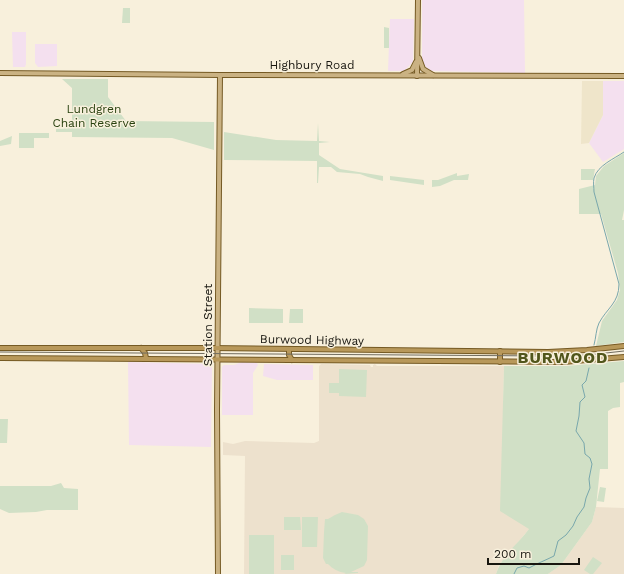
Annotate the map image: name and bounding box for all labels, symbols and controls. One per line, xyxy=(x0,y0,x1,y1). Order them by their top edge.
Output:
street label: Highbury Road xyxy=(270,58,354,72)
park label: Lundgren Chain Reserve xyxy=(52,102,136,130)
street label: Station Street xyxy=(201,284,215,366)
street label: Burwood Highway xyxy=(260,332,365,348)
district label: BURWOOD xyxy=(517,348,609,367)
scale bar xyxy=(488,540,579,566)
text: 200 m xyxy=(494,547,531,561)

